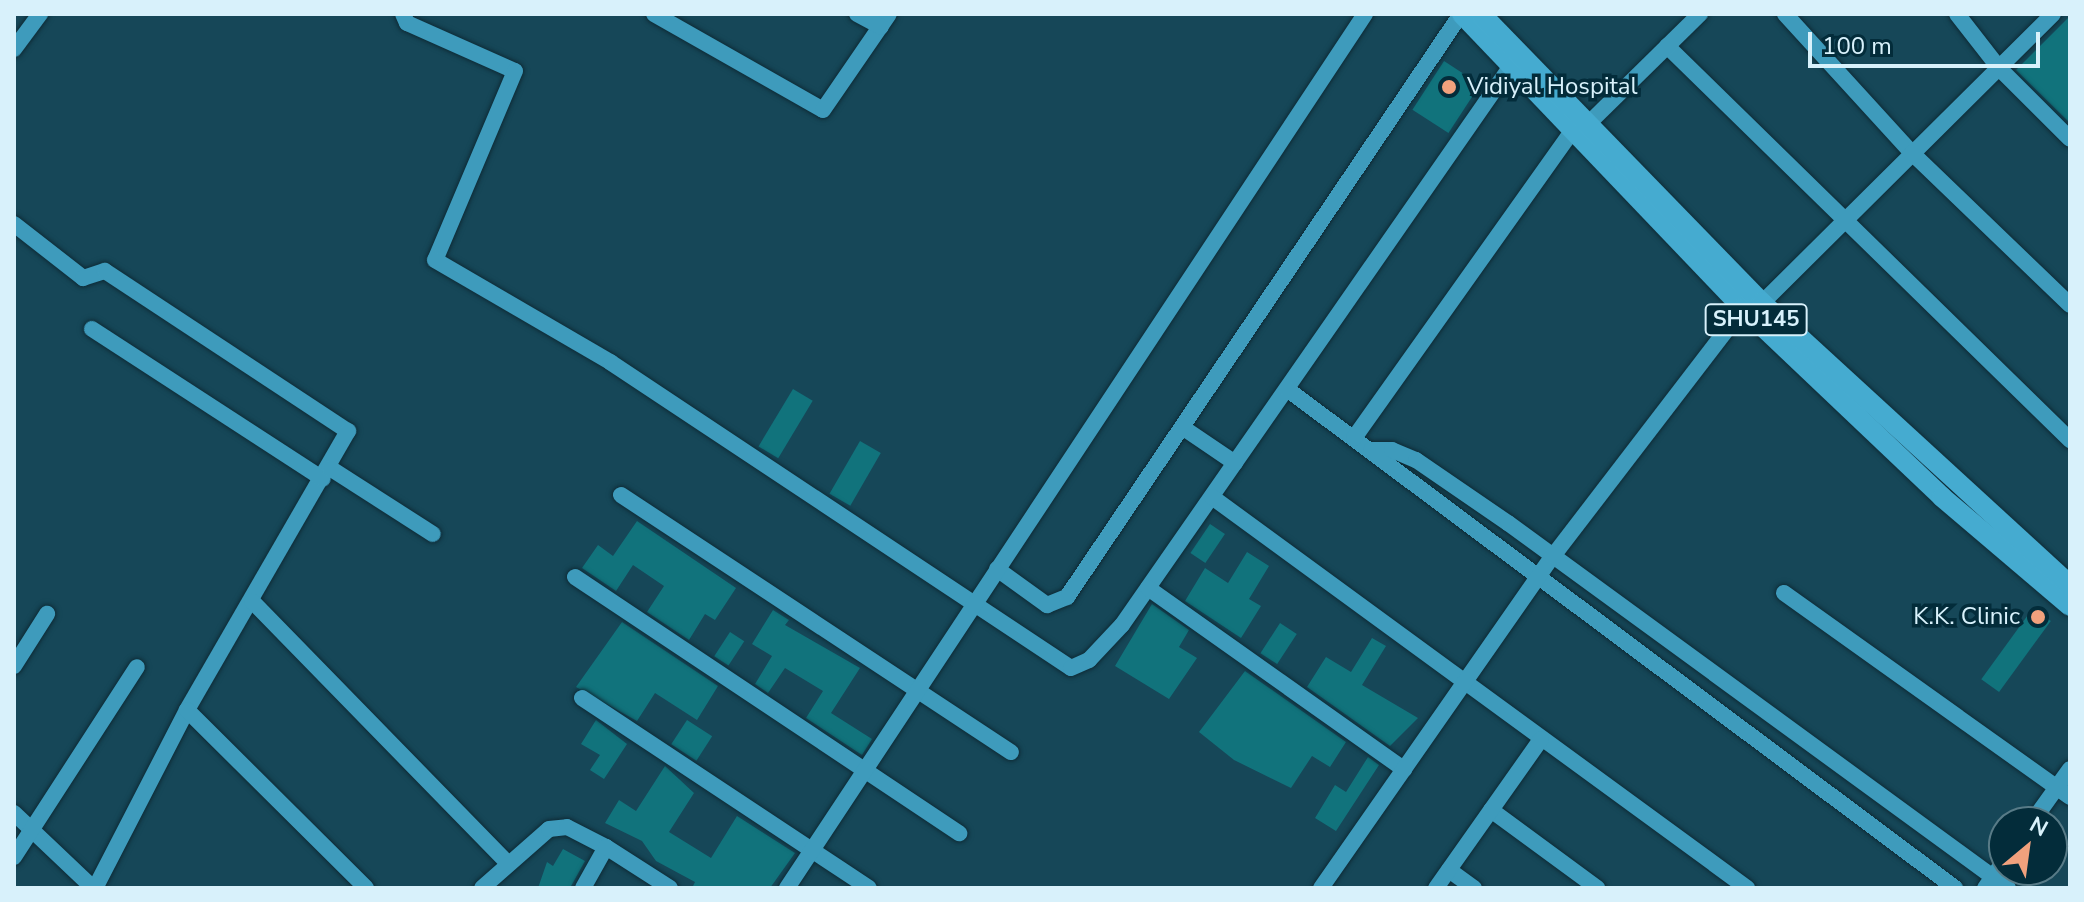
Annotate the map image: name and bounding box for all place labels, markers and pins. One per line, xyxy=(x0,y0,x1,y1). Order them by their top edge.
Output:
place label: Vidiyal Hospital xyxy=(1467,73,1638,101)
marker: Vidiyal Hospital xyxy=(1438,76,1460,98)
place label: K.K. Clinic xyxy=(1913,603,2020,631)
marker: K.K. Clinic xyxy=(2027,606,2049,628)

